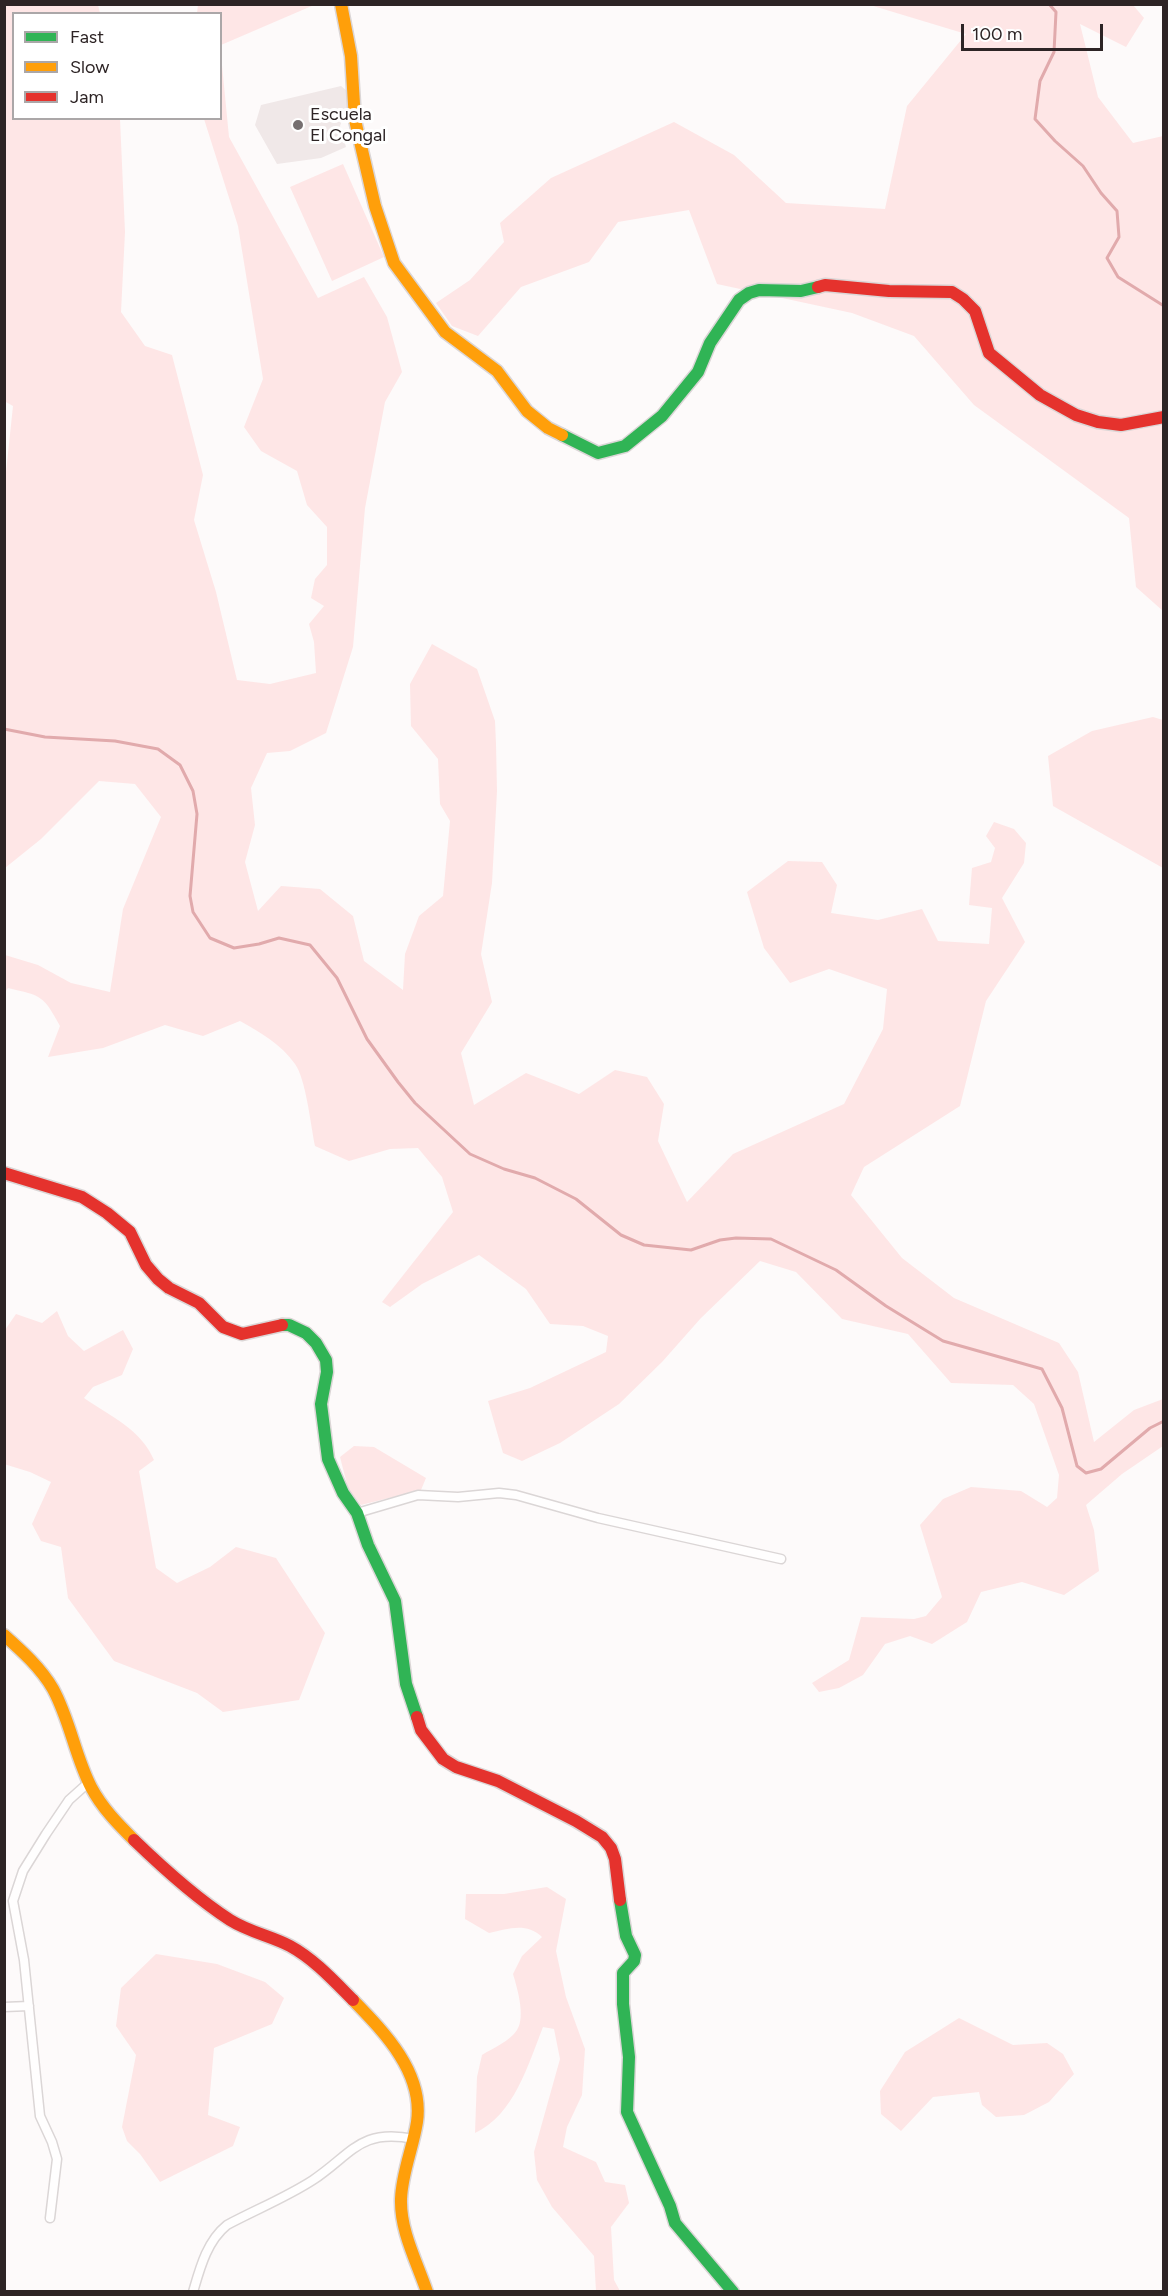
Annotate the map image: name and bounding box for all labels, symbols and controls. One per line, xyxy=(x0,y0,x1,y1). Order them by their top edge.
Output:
legend xyxy=(12,12,222,120)
scale bar xyxy=(964,12,1106,50)
text: 100 m xyxy=(972,23,1022,45)
text: Fast xyxy=(70,26,104,48)
text: Slow xyxy=(70,56,109,78)
text: Jam xyxy=(70,86,104,108)
place label: Escuela El Congal xyxy=(310,104,386,146)
marker: Escuela El Congal xyxy=(291,118,305,132)

